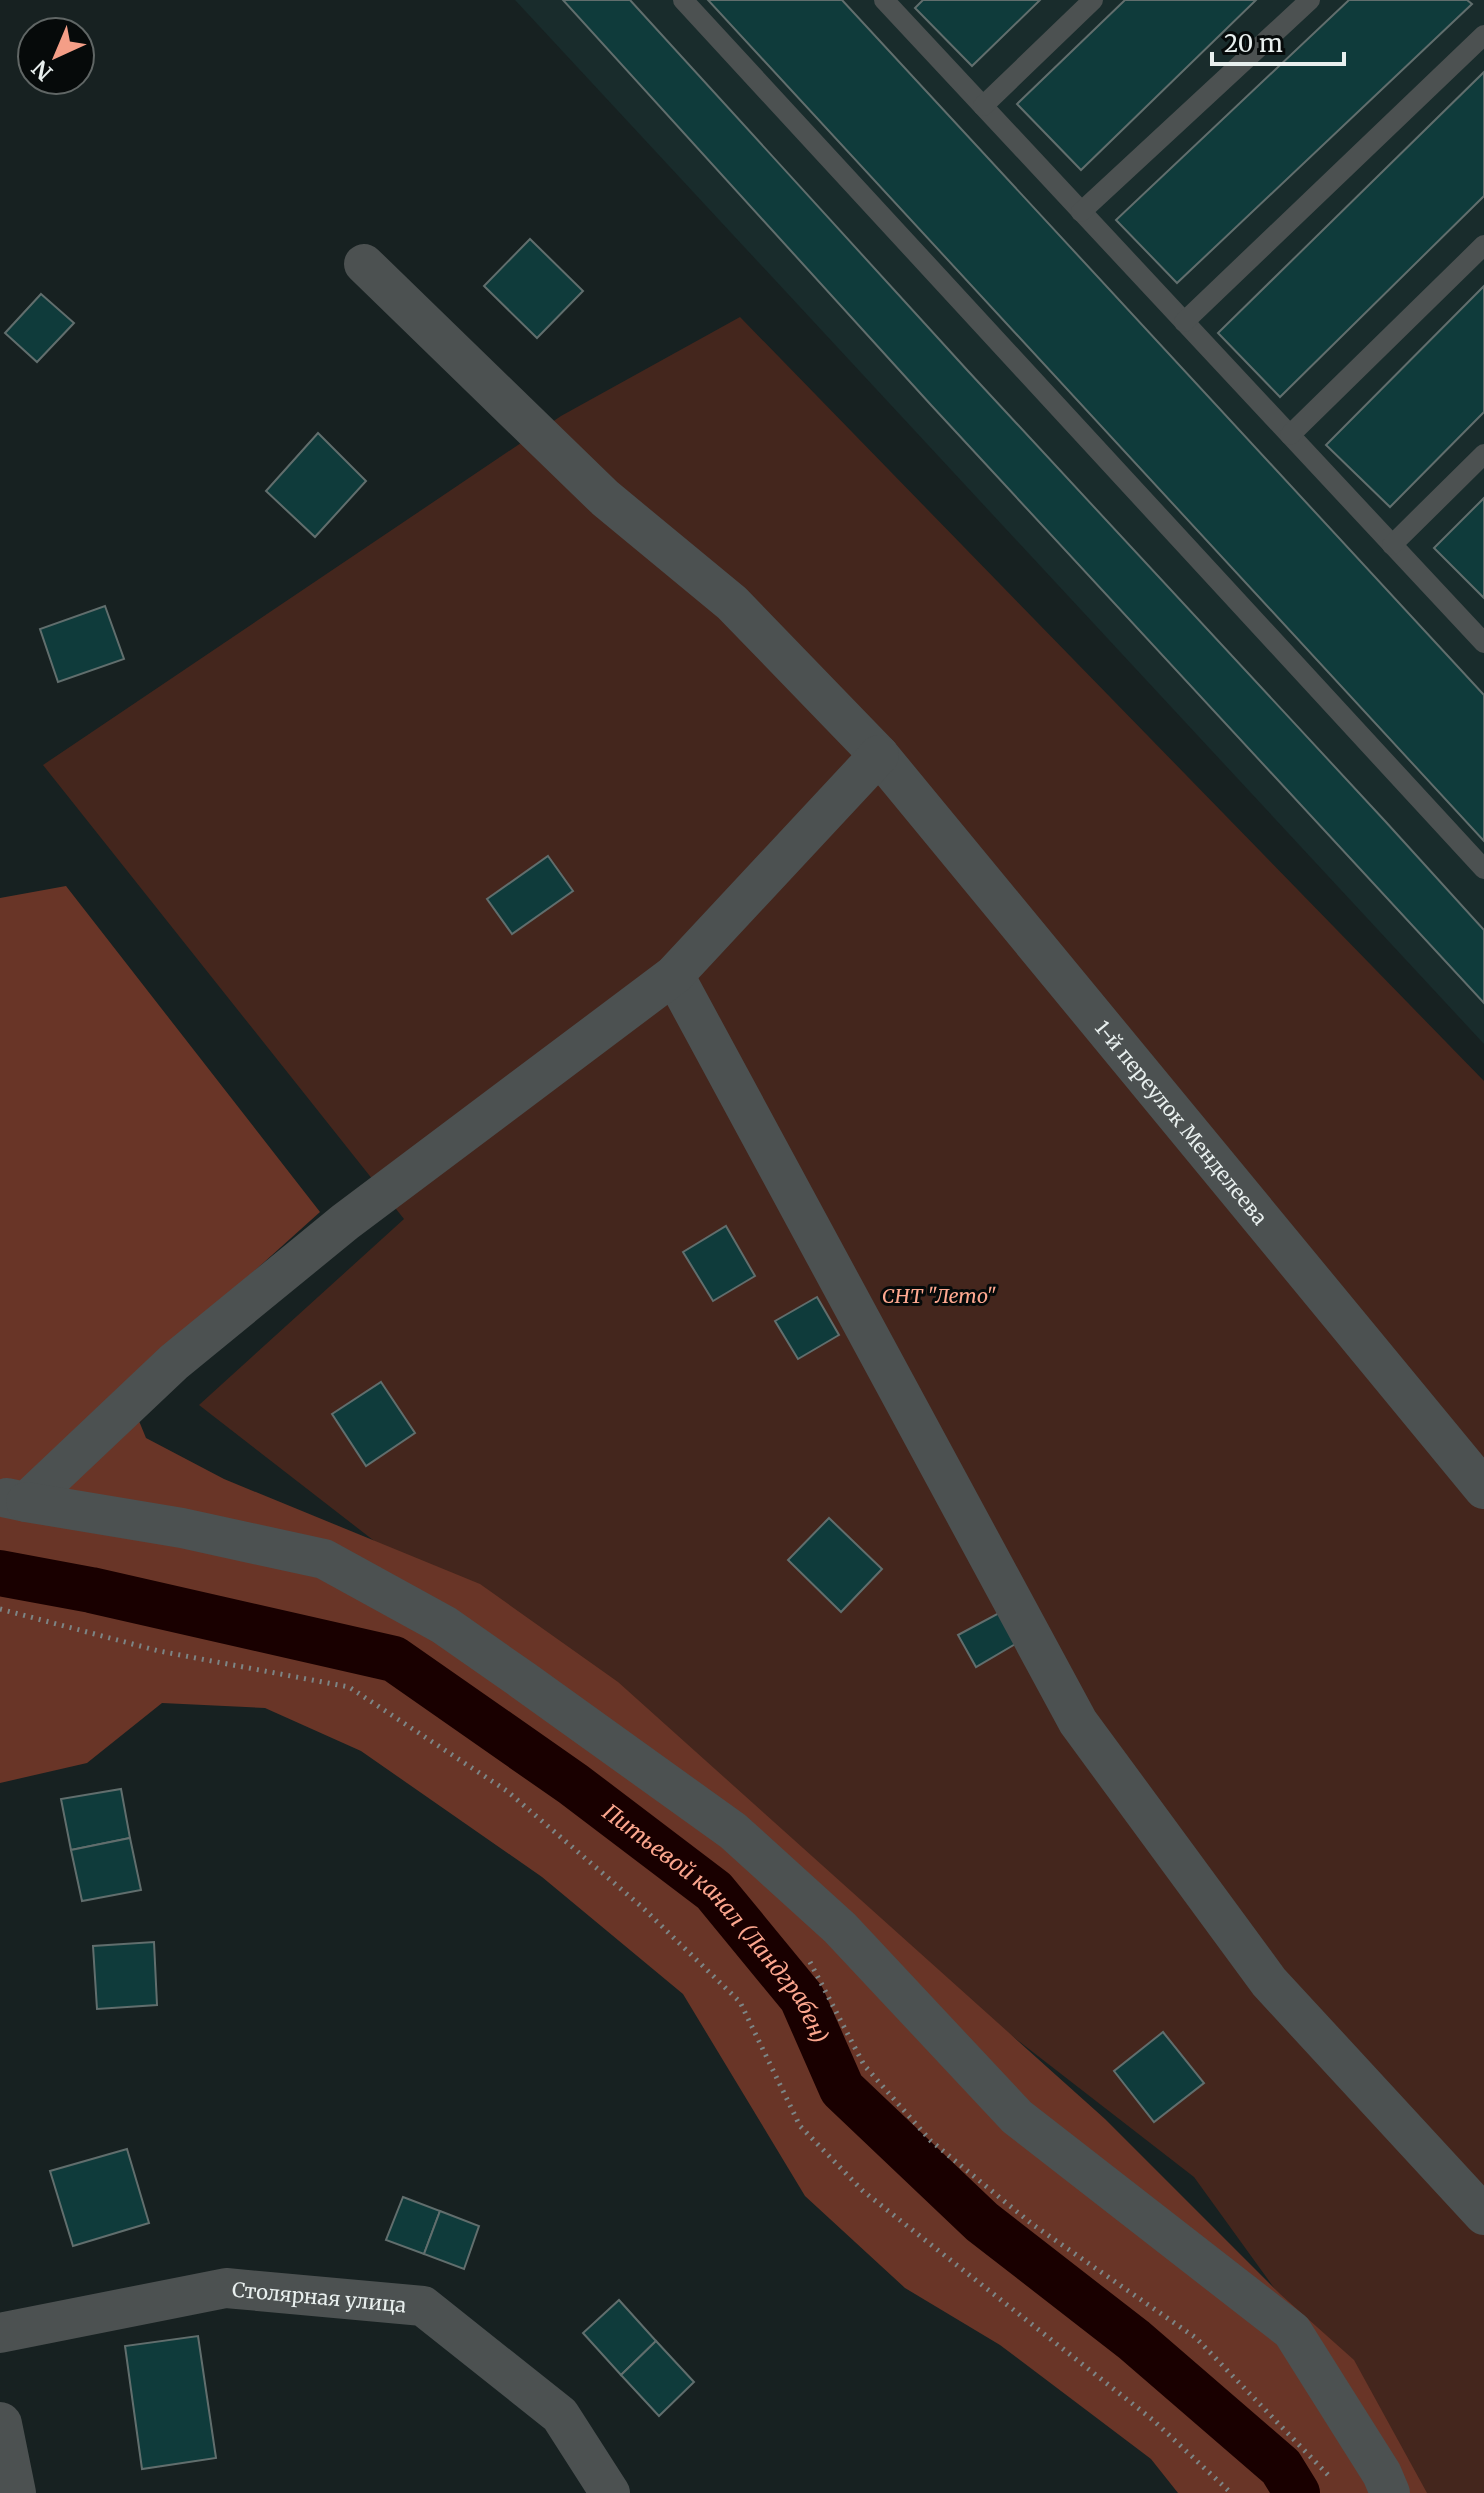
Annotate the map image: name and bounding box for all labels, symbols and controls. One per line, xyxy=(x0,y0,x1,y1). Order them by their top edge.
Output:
north arrow xyxy=(16,16,96,96)
scale bar xyxy=(1212,16,1344,66)
text: 20 m xyxy=(1224,28,1283,59)
text: N xyxy=(26,54,58,86)
street label: 1-й переулок Менделеева xyxy=(1090,1015,1273,1230)
park label: СНТ "Лето" xyxy=(882,1283,996,1308)
water label: Питьевой канал (Ландграбен) xyxy=(597,1798,834,2048)
street label: Столярная улица xyxy=(231,2276,408,2317)

